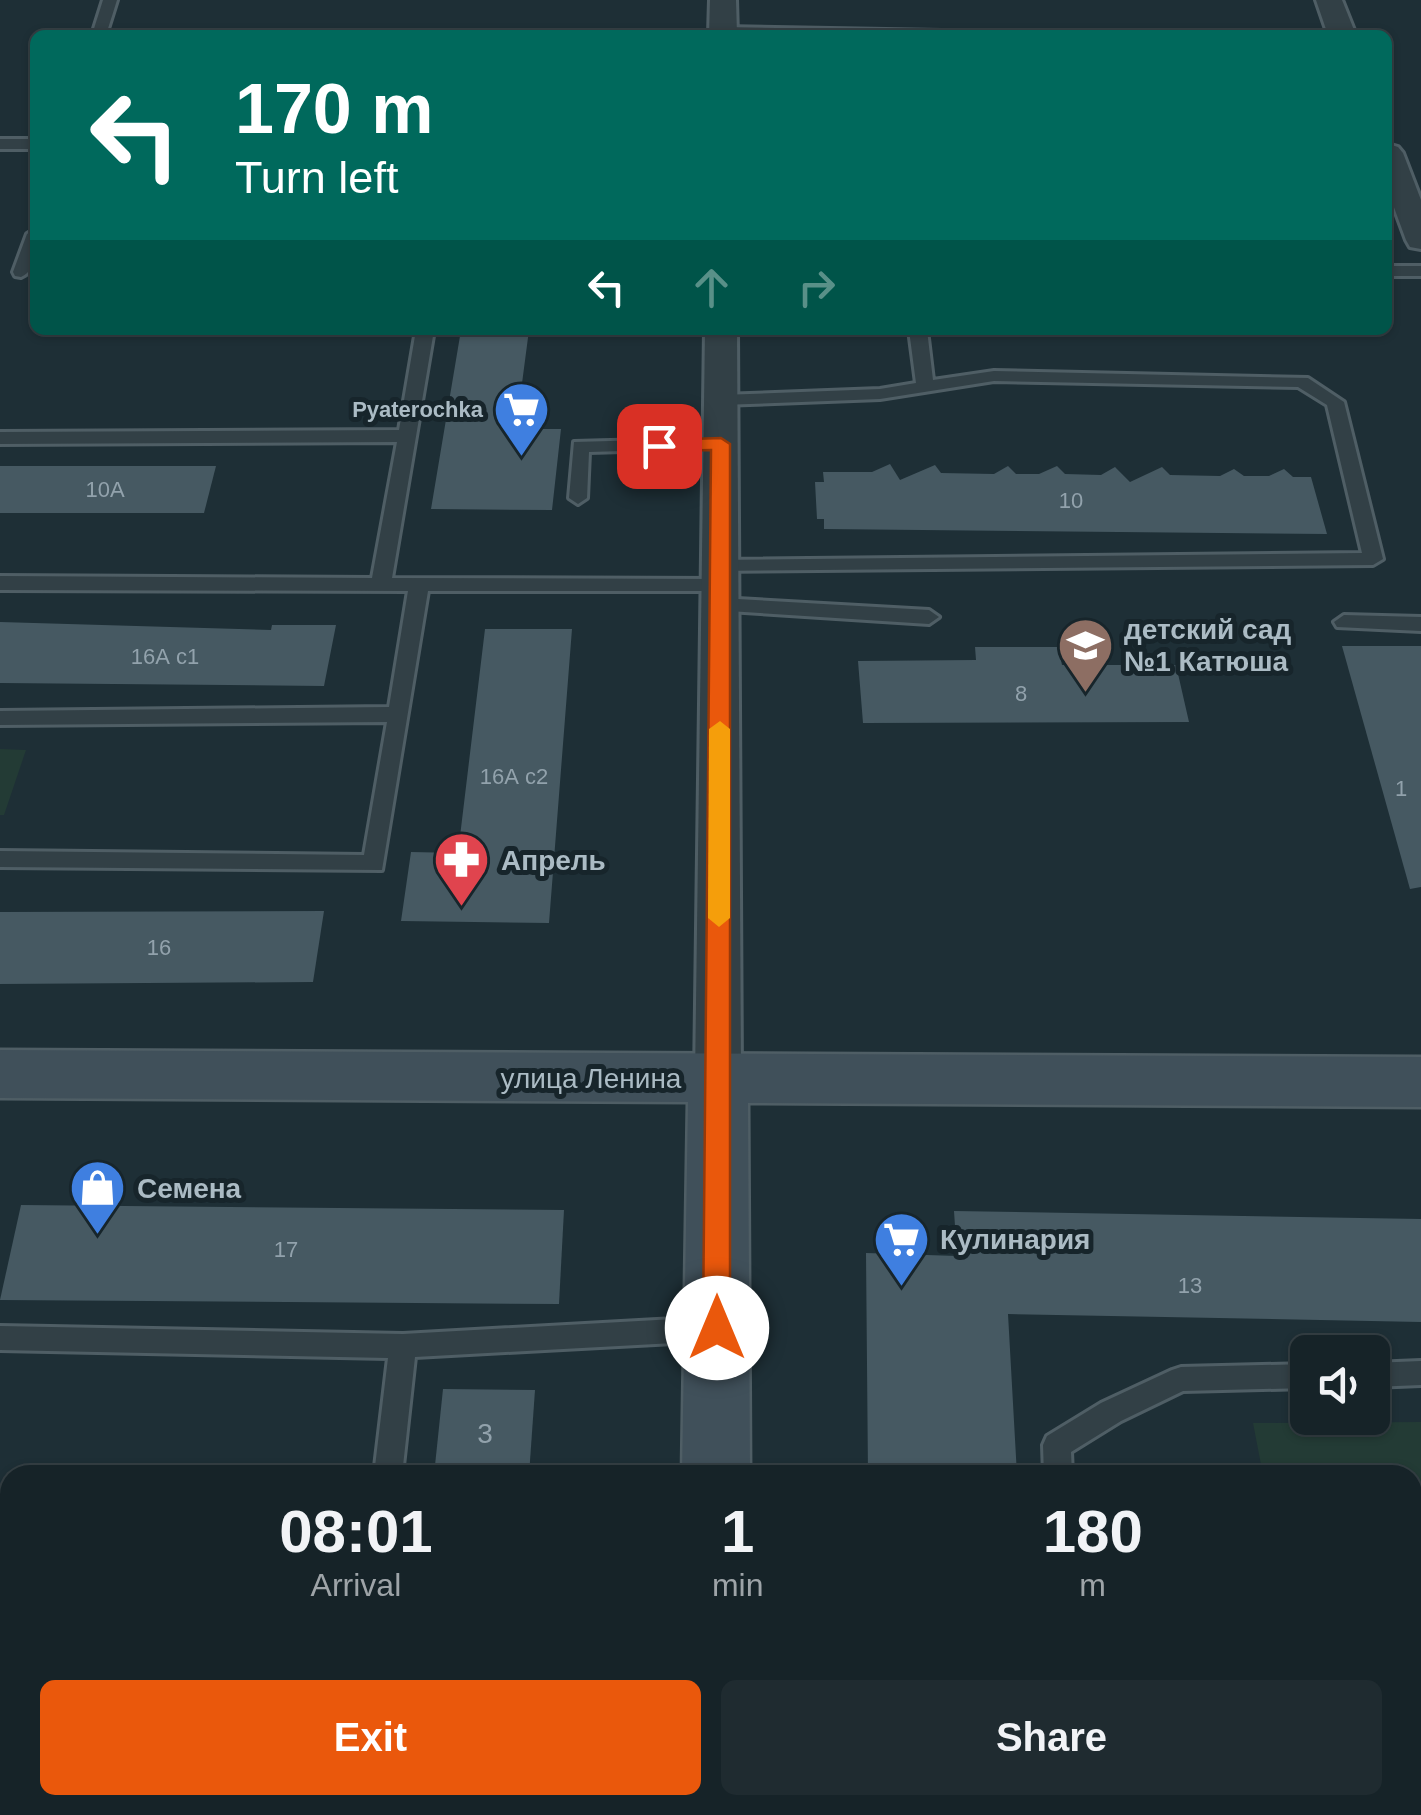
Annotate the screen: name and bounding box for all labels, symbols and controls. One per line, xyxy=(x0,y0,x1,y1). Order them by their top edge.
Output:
icon: left xyxy=(70,70,200,200)
text: 170 m xyxy=(235,70,433,148)
text: Turn left xyxy=(235,152,398,203)
icon: left xyxy=(579,260,634,315)
icon: ahead xyxy=(684,260,739,315)
icon: right xyxy=(789,260,844,315)
supermarket icon: Pyaterochka xyxy=(492,379,552,458)
place label: Pyaterochka xyxy=(352,397,484,422)
pin xyxy=(617,404,702,489)
icon: arrive xyxy=(632,419,687,474)
house number: 10А xyxy=(85,477,125,502)
house number: 10 xyxy=(1059,488,1083,513)
place label: детский сад №1 Катюша xyxy=(1124,614,1292,677)
school or university icon: детский сад №1 Катюша xyxy=(1055,615,1115,694)
house number: 16А с1 xyxy=(131,644,199,669)
house number: 8 xyxy=(1015,681,1027,706)
house number: 16А с2 xyxy=(480,764,548,789)
house number: 1 xyxy=(1395,776,1407,801)
pharmacy icon: Апрель xyxy=(432,830,492,909)
place label: Апрель xyxy=(501,845,606,876)
house number: 16 xyxy=(147,935,171,960)
street label: улица Ленина xyxy=(501,1063,682,1094)
shop icon: Семена xyxy=(68,1158,128,1237)
place label: Семена xyxy=(137,1173,242,1204)
supermarket icon: Кулинария xyxy=(871,1209,931,1288)
place label: Кулинария xyxy=(940,1224,1090,1255)
house number: 17 xyxy=(274,1237,298,1262)
house number: 13 xyxy=(1178,1273,1202,1298)
position arrow xyxy=(665,1276,769,1380)
map controls xyxy=(1290,1335,1390,1435)
button: sound xyxy=(1290,1335,1390,1435)
house number: 3 xyxy=(477,1418,493,1449)
text: 08:01 xyxy=(279,1498,433,1565)
text: 1 xyxy=(721,1498,754,1565)
text: 180 xyxy=(1043,1498,1143,1565)
text: Arrival xyxy=(311,1567,401,1603)
text: min xyxy=(712,1567,763,1603)
text: m xyxy=(1079,1567,1106,1603)
button: Exit xyxy=(40,1680,701,1795)
button: Share xyxy=(721,1680,1382,1795)

